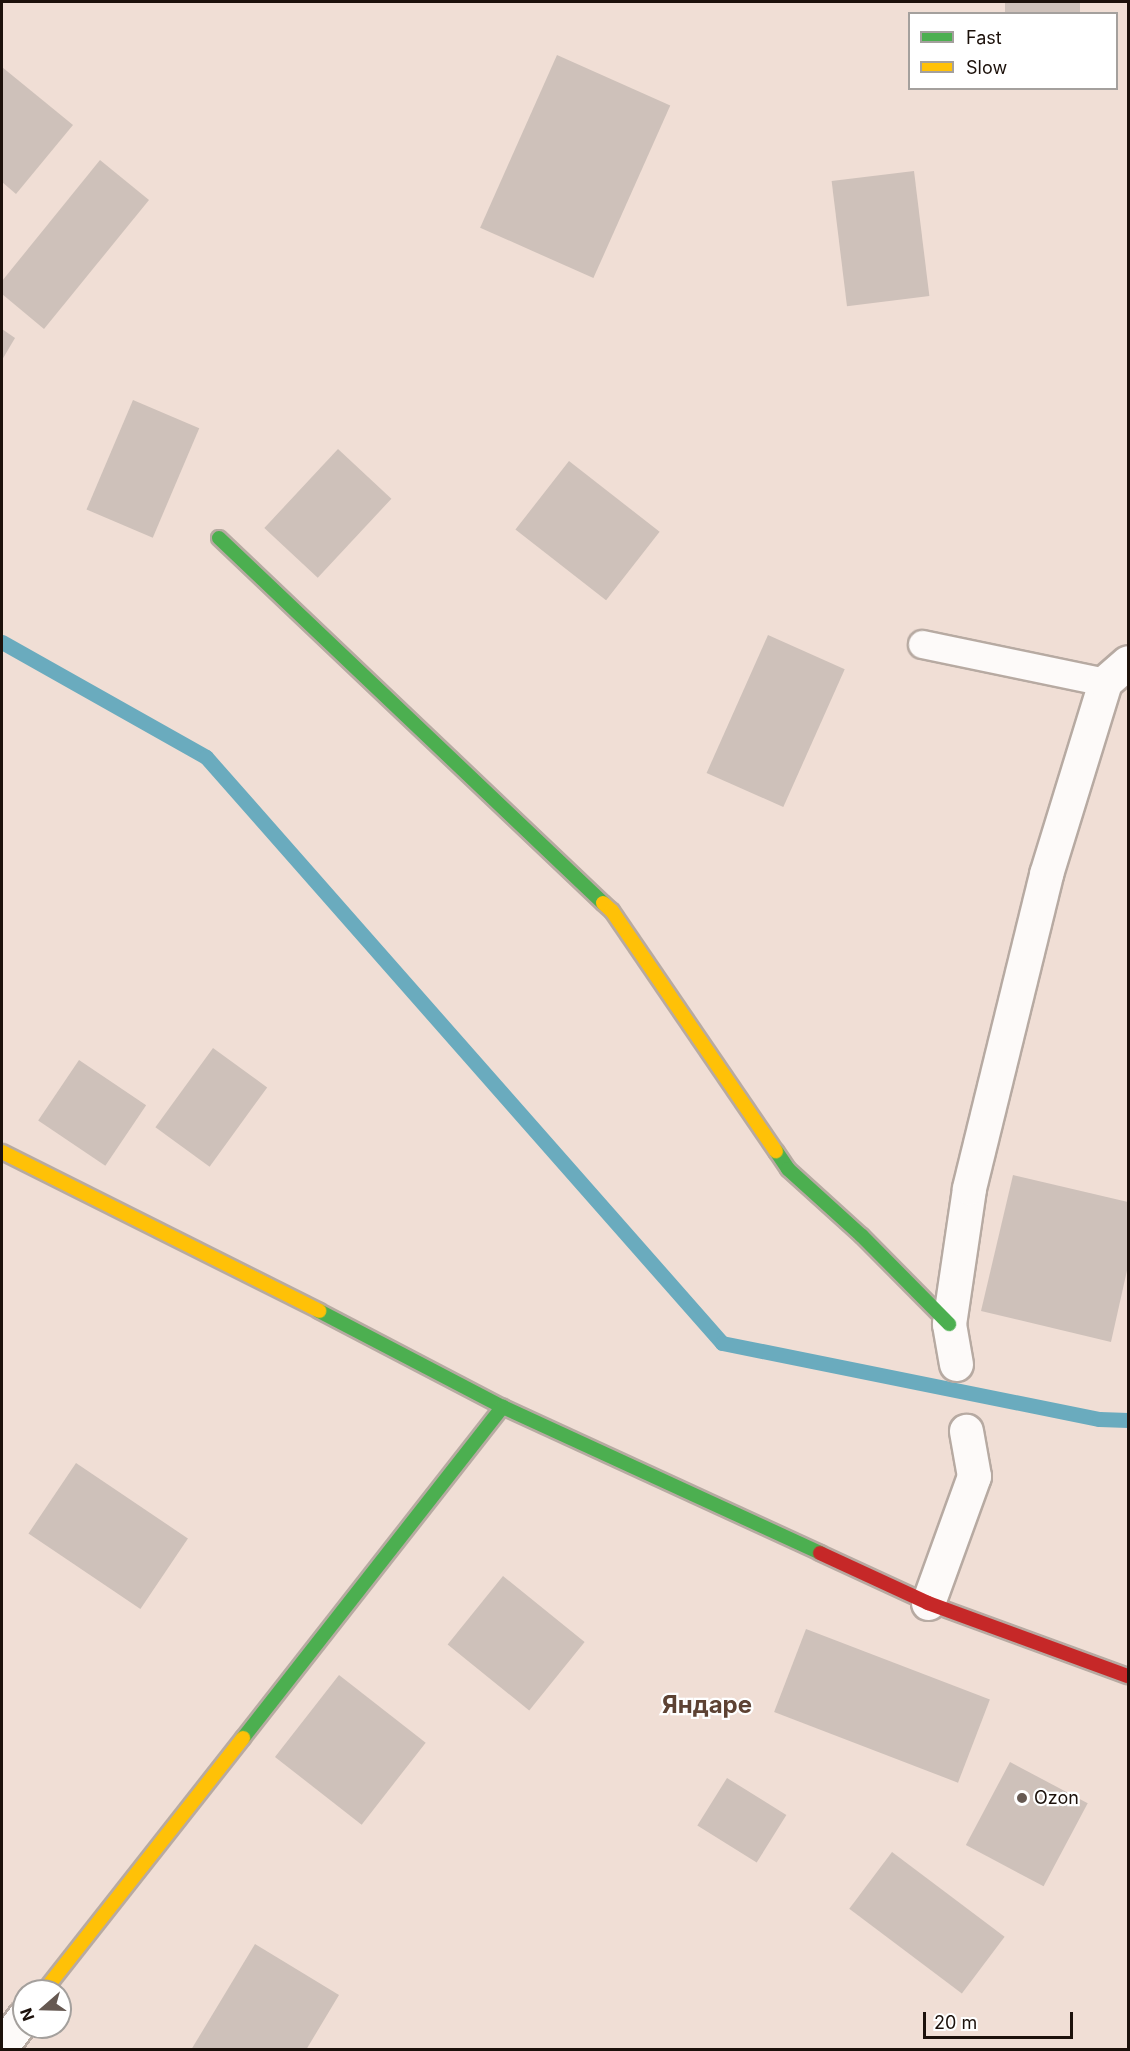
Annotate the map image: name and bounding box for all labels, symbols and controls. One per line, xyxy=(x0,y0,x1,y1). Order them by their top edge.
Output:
legend xyxy=(908,12,1118,90)
text: Fast xyxy=(966,27,1002,48)
text: Slow xyxy=(966,57,1007,78)
district label: Яндаре xyxy=(662,1691,752,1719)
place label: Ozon xyxy=(1034,1787,1079,1809)
marker: Ozon xyxy=(1015,1791,1029,1805)
north arrow xyxy=(12,1979,72,2039)
scale bar xyxy=(926,2000,1076,2038)
text: N xyxy=(15,2005,38,2024)
text: 20 m xyxy=(934,2012,977,2033)

